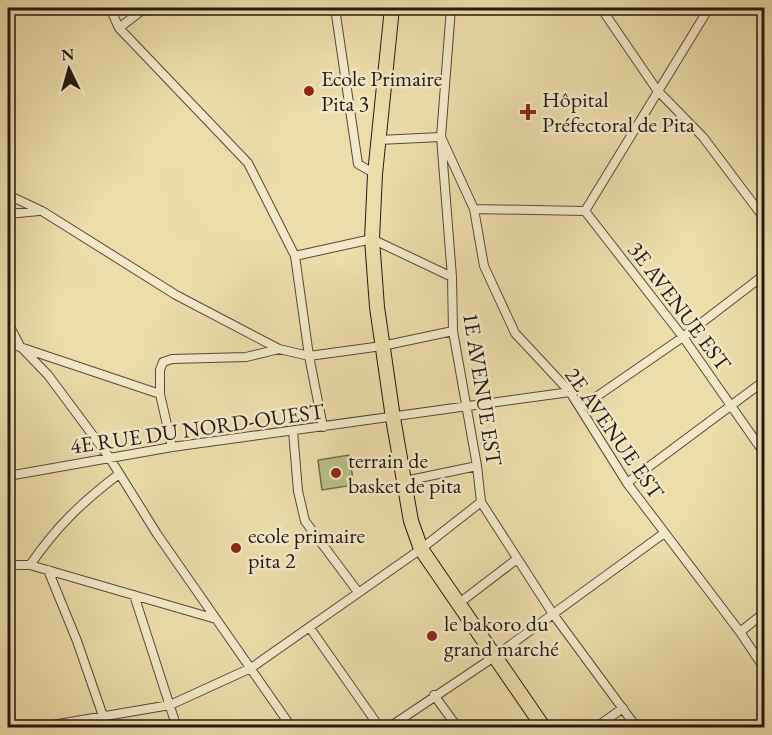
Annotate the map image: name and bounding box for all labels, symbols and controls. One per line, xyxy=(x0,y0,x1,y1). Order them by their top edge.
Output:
north arrow xyxy=(39,39,99,99)
text: N xyxy=(60,44,75,66)
place label: Ecole Primaire Pita 3 xyxy=(321,64,443,118)
marker: Ecole Primaire Pita 3 xyxy=(302,84,316,98)
place label: Hôpital Préfectoral de Pita xyxy=(542,85,695,139)
marker: Hôpital Préfectoral de Pita xyxy=(519,103,537,121)
street label: 3E AVENUE EST xyxy=(622,236,738,377)
street label: 1E AVENUE EST xyxy=(456,310,509,468)
street label: 2E AVENUE EST xyxy=(558,362,671,505)
street label: 4E RUE DU NORD-OUEST xyxy=(68,396,326,461)
place label: terrain de basket de pita xyxy=(348,446,462,500)
marker: terrain de basket de pita xyxy=(329,466,343,480)
place label: ecole primaire pita 2 xyxy=(248,521,365,575)
marker: ecole primaire pita 2 xyxy=(229,541,243,555)
place label: le bakoro du grand marché xyxy=(444,609,559,663)
marker: le bakoro du grand marché xyxy=(425,629,439,643)

